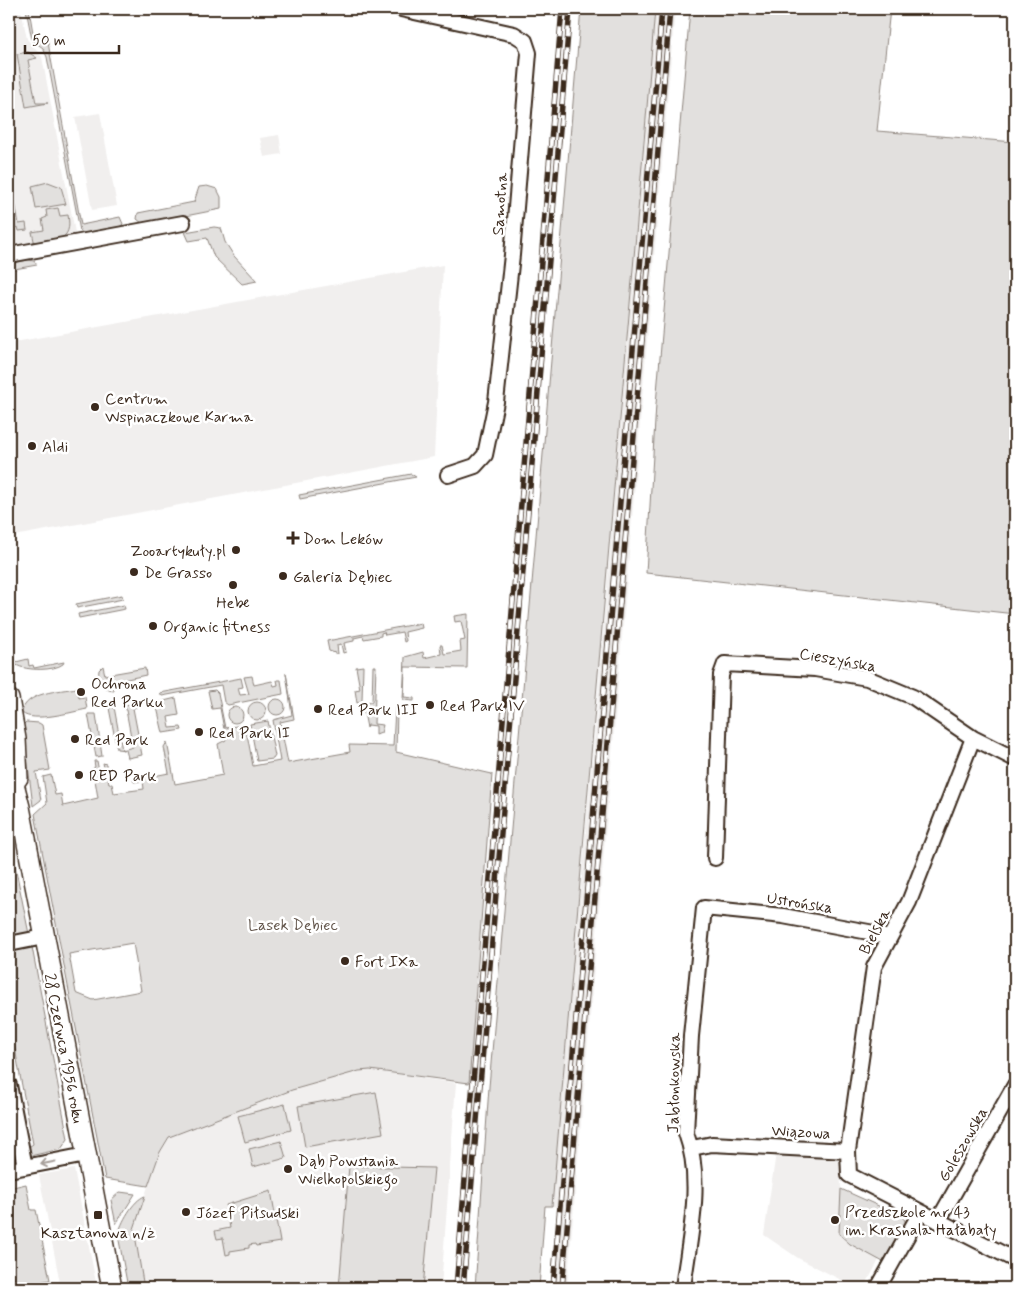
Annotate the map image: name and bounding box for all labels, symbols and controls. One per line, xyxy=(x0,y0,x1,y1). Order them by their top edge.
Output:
scale bar xyxy=(25,22,119,54)
text: 50 m xyxy=(32,31,66,51)
street label: Samotna xyxy=(488,172,513,236)
place label: Centrum Wspinaczkowe Karma xyxy=(105,389,254,428)
marker: Centrum Wspinaczkowe Karma xyxy=(89,401,101,413)
place label: Aldi xyxy=(42,437,68,458)
marker: Aldi xyxy=(26,440,38,452)
place label: Dom Leków xyxy=(303,529,383,550)
marker: Dom Leków xyxy=(287,532,299,544)
place label: Zooartykuły.pl xyxy=(130,541,226,562)
marker: Zooartykuły.pl xyxy=(230,544,242,556)
place label: De Grasso xyxy=(144,563,212,584)
marker: De Grasso xyxy=(128,566,140,578)
place label: Galeria Dębiec xyxy=(293,567,392,588)
marker: Galeria Dębiec xyxy=(277,570,289,582)
marker: Hebe xyxy=(227,579,239,591)
place label: Hebe xyxy=(216,593,250,614)
place label: Organic fitness xyxy=(163,617,270,639)
marker: Organic fitness xyxy=(147,620,159,632)
street label: Cieszyńska xyxy=(798,643,878,678)
place label: Ochrona Red Parku xyxy=(91,674,164,713)
marker: Ochrona Red Parku xyxy=(75,686,87,698)
place label: Red Park IV xyxy=(440,696,525,717)
marker: Red Park IV xyxy=(424,699,436,711)
place label: Red Park III xyxy=(328,700,418,721)
marker: Red Park III xyxy=(312,703,324,715)
place label: Red Park II xyxy=(209,723,290,744)
marker: Red Park II xyxy=(193,726,205,738)
place label: Red Park xyxy=(85,730,149,751)
marker: Red Park xyxy=(69,733,81,745)
place label: RED Park xyxy=(89,766,156,787)
marker: RED Park xyxy=(73,769,85,781)
street label: Ustrońska xyxy=(765,888,834,919)
street label: Bielska xyxy=(855,905,896,958)
park label: Lasek Dębiec xyxy=(248,915,338,936)
place label: Fort IXa xyxy=(355,952,418,973)
marker: Fort IXa xyxy=(339,955,351,967)
street label: 28 Czerwca 1956 roku xyxy=(39,972,88,1125)
street label: Jabłonkowska xyxy=(663,1032,686,1134)
street label: Goleszowska xyxy=(934,1104,993,1186)
street label: Wiązowa xyxy=(771,1120,831,1145)
place label: Dąb Powstania Wielkopolskiego xyxy=(298,1151,399,1191)
one-way arrow xyxy=(40,1158,56,1168)
marker: Dąb Powstania Wielkopolskiego xyxy=(282,1163,294,1175)
place label: Przedszkole nr 43 im. Krasnala Hałabały xyxy=(845,1202,997,1241)
place label: Józef Piłsudski xyxy=(196,1203,299,1224)
marker: Józef Piłsudski xyxy=(180,1206,192,1218)
marker: Kasztanowa n/ż xyxy=(92,1209,104,1221)
marker: Przedszkole nr 43 im. Krasnala Hałabały xyxy=(829,1214,841,1226)
place label: Kasztanowa n/ż xyxy=(41,1223,155,1244)

